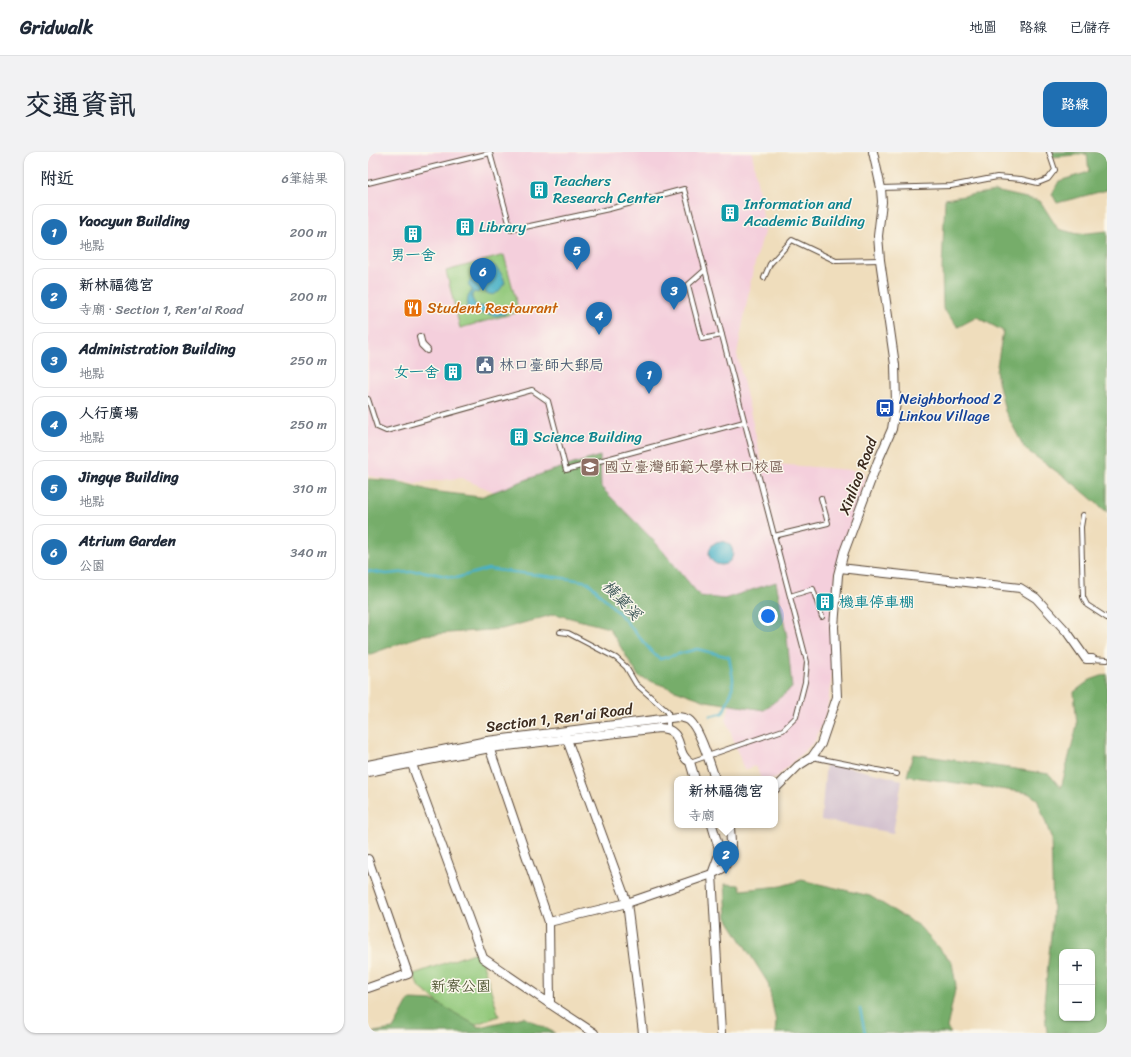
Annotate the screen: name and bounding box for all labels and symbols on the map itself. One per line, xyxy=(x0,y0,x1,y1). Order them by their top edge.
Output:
place label: Teachers Research Center xyxy=(553,168,663,211)
building icon: Teachers Research Center xyxy=(528,179,550,201)
place label: Information and Academic Building xyxy=(743,191,866,234)
building icon: Information and Academic Building xyxy=(719,202,741,224)
place label: Library xyxy=(479,214,526,240)
building icon: Library xyxy=(454,216,476,238)
building icon: 男一舍 xyxy=(402,223,424,245)
pin: 5 xyxy=(564,237,590,270)
place label: 男一舍 xyxy=(390,242,436,268)
pin: 6 xyxy=(470,258,496,291)
pin: 3 xyxy=(661,277,687,310)
place label: Student Restaurant xyxy=(427,295,559,321)
restaurant icon: Student Restaurant xyxy=(402,297,424,319)
pin: 4 xyxy=(586,302,612,335)
place label: 林口臺師大郵局 xyxy=(499,352,604,378)
public building icon: 林口臺師大郵局 xyxy=(474,354,496,376)
place label: 女一舍 xyxy=(394,359,439,385)
building icon: 女一舍 xyxy=(442,361,464,383)
pin: 1 xyxy=(636,361,662,394)
place label: Neighborhood 2 Linkou Village xyxy=(899,386,1002,429)
bus stop icon: Neighborhood 2 Linkou Village xyxy=(874,397,896,419)
place label: Science Building xyxy=(533,424,643,450)
building icon: Science Building xyxy=(508,426,530,448)
street label: Xinliao Road xyxy=(831,433,885,519)
place label: 國立臺灣師範大學林口校區 xyxy=(604,454,784,480)
school or university icon: 國立臺灣師範大學林口校區 xyxy=(579,456,601,478)
water label: 橫窠溪 xyxy=(595,573,650,628)
place label: 機車停車棚 xyxy=(839,589,914,615)
building icon: 機車停車棚 xyxy=(814,591,836,613)
your location xyxy=(758,606,778,626)
street label: Section 1, Ren'ai Road xyxy=(484,696,635,740)
pin: 2 xyxy=(713,841,739,874)
park label: 新寮公園 xyxy=(431,973,491,999)

